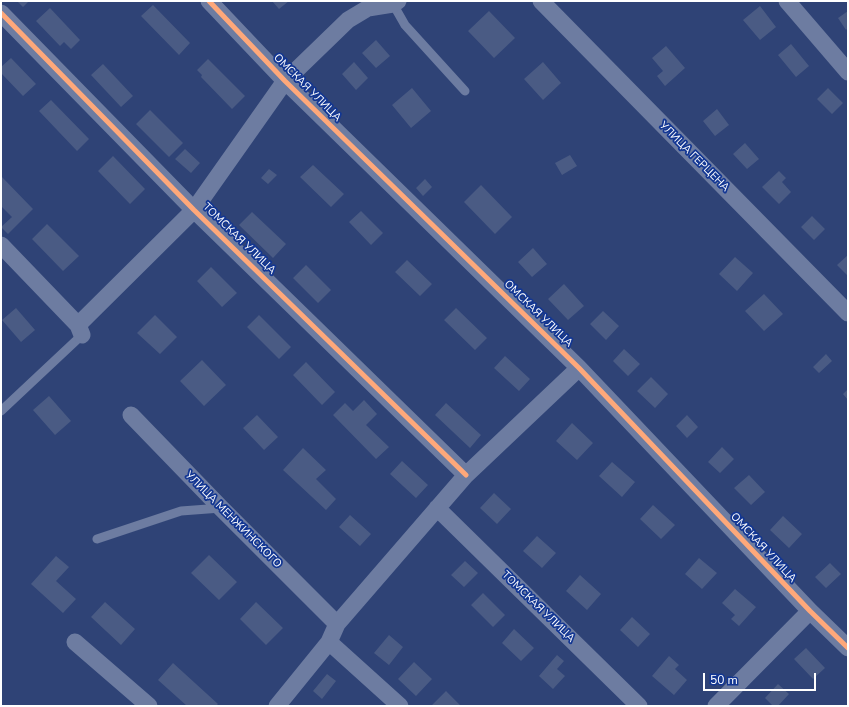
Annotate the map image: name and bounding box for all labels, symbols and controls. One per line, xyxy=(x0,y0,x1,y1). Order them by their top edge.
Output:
street label: ОМСКАЯ УЛИЦА xyxy=(270,51,344,125)
street label: УЛИЦА ГЕРЦЕНА xyxy=(656,119,732,195)
street label: ТОМСКАЯ УЛИЦА xyxy=(200,201,278,277)
street label: ОМСКАЯ УЛИЦА xyxy=(501,278,575,350)
street label: УЛИЦА МЕНЖИНСКОГО xyxy=(182,469,284,571)
street label: ОМСКАЯ УЛИЦА xyxy=(727,510,799,586)
street label: ТОМСКАЯ УЛИЦА xyxy=(499,569,577,645)
scale bar xyxy=(705,665,818,691)
text: 50 m xyxy=(710,672,738,688)

